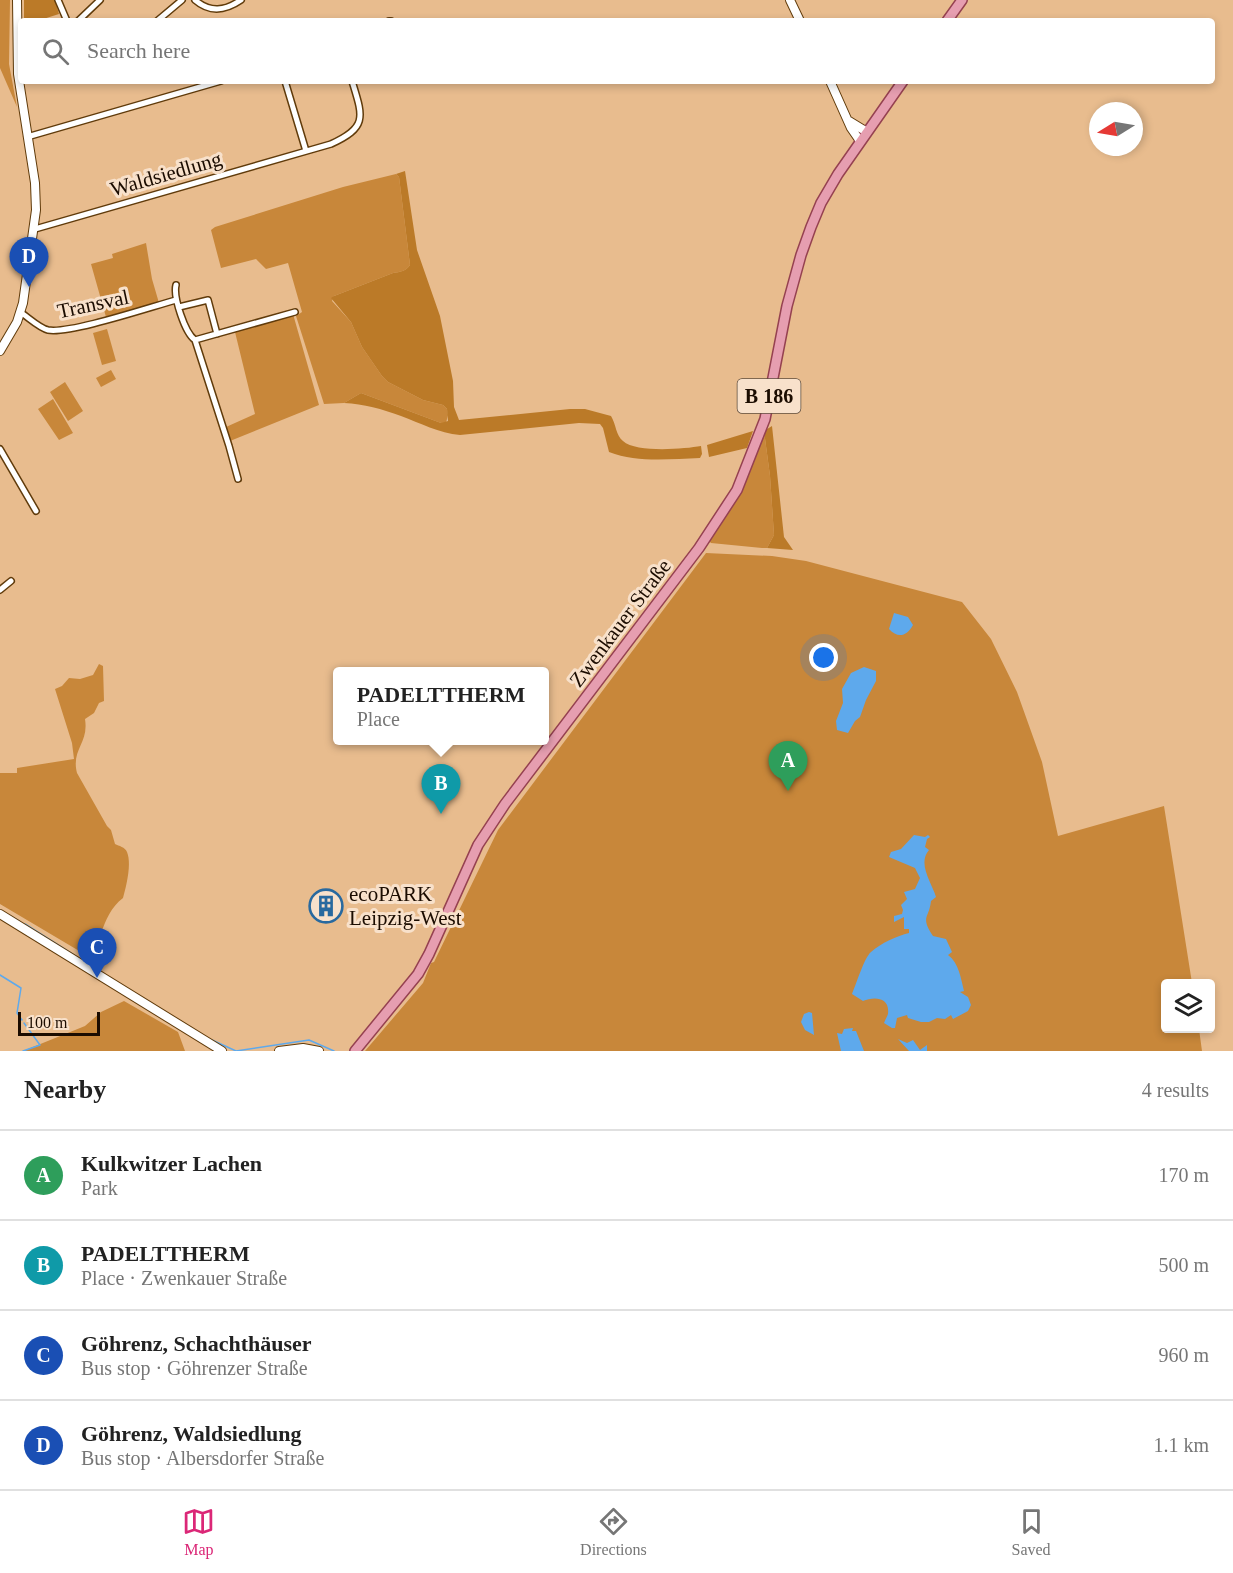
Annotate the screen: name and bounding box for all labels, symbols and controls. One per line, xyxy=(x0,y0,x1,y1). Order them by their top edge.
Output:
search box xyxy=(18,18,1215,84)
icon: search xyxy=(39,35,72,68)
text: Search here xyxy=(87,38,190,63)
north arrow xyxy=(1089,102,1143,156)
street label: Waldsiedlung xyxy=(107,146,225,201)
pin: D xyxy=(9,238,48,287)
street label: Transval xyxy=(55,285,131,323)
road number: B 186 xyxy=(738,379,800,413)
street label: Zwenkauer Straße xyxy=(564,555,676,691)
your location xyxy=(809,643,838,672)
popup xyxy=(333,667,549,745)
text: PADELTTHERM xyxy=(357,682,525,707)
text: Place xyxy=(357,708,400,730)
pin: A xyxy=(768,742,808,791)
pin: B xyxy=(422,764,460,814)
place label: ecoPARK Leipzig-West xyxy=(349,882,462,930)
building icon: ecoPARK Leipzig-West xyxy=(308,888,344,924)
pin: C xyxy=(78,928,116,978)
map controls xyxy=(1161,979,1215,1033)
button: layers xyxy=(1161,979,1215,1033)
scale bar xyxy=(18,1009,100,1036)
text: 100 m xyxy=(27,1014,67,1031)
text: Nearby xyxy=(24,1075,106,1104)
text: 4 results xyxy=(1142,1079,1209,1101)
text: Kulkwitzer Lachen xyxy=(81,1151,262,1176)
text: A xyxy=(36,1164,51,1186)
text: 170 m xyxy=(1158,1164,1209,1186)
text: Park xyxy=(81,1177,118,1199)
text: PADELTTHERM xyxy=(81,1241,250,1266)
text: B xyxy=(37,1254,50,1276)
text: 500 m xyxy=(1158,1254,1209,1276)
text: Place · Zwenkauer Straße xyxy=(81,1267,287,1289)
text: Göhrenz, Schachthäuser xyxy=(81,1331,312,1356)
text: C xyxy=(36,1344,51,1366)
text: 960 m xyxy=(1158,1344,1209,1366)
text: Bus stop · Göhrenzer Straße xyxy=(81,1357,308,1379)
text: Göhrenz, Waldsiedlung xyxy=(81,1421,301,1446)
text: D xyxy=(36,1434,51,1456)
text: 1.1 km xyxy=(1153,1434,1209,1456)
text: Bus stop · Albersdorfer Straße xyxy=(81,1447,324,1469)
tab: Map xyxy=(182,1505,215,1559)
tab: Directions xyxy=(580,1505,647,1559)
tab: Saved xyxy=(1011,1505,1051,1559)

